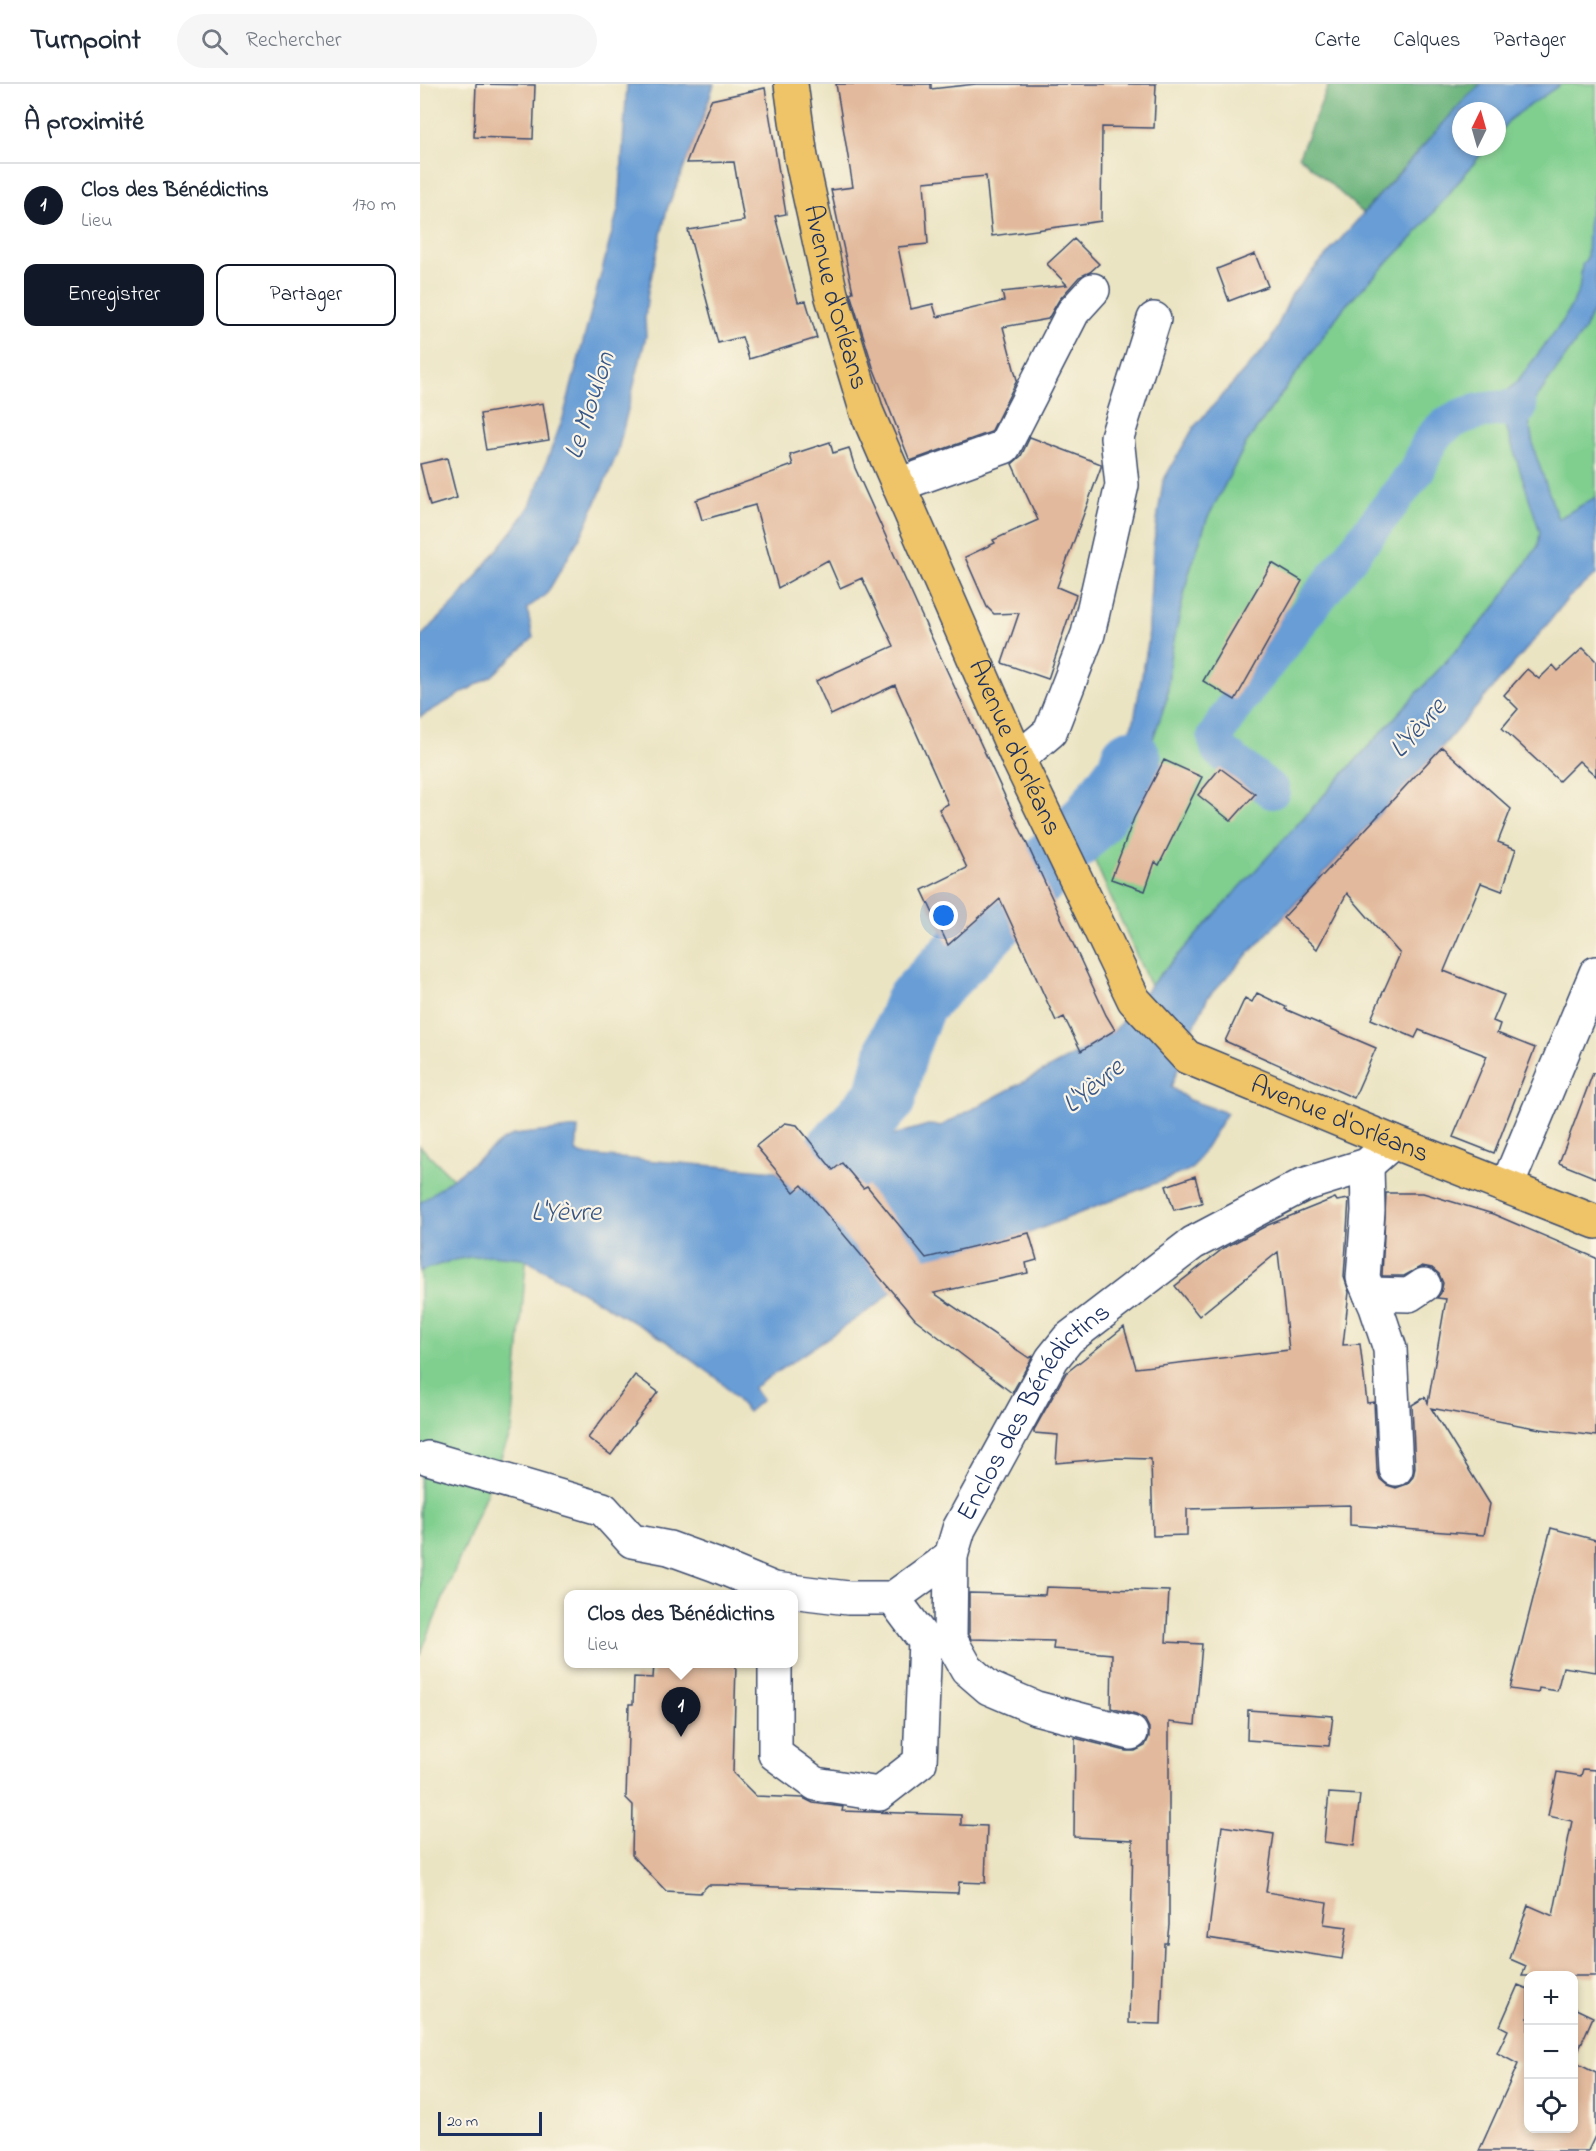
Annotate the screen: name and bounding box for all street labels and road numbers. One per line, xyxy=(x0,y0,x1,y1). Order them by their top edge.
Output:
street label: Avenue d'Orléans xyxy=(793,201,878,394)
street label: Avenue d'Orléans xyxy=(957,653,1072,842)
street label: Avenue d'Orléans xyxy=(1244,1066,1435,1174)
street label: Enclos des Bénédictins xyxy=(947,1294,1119,1528)

